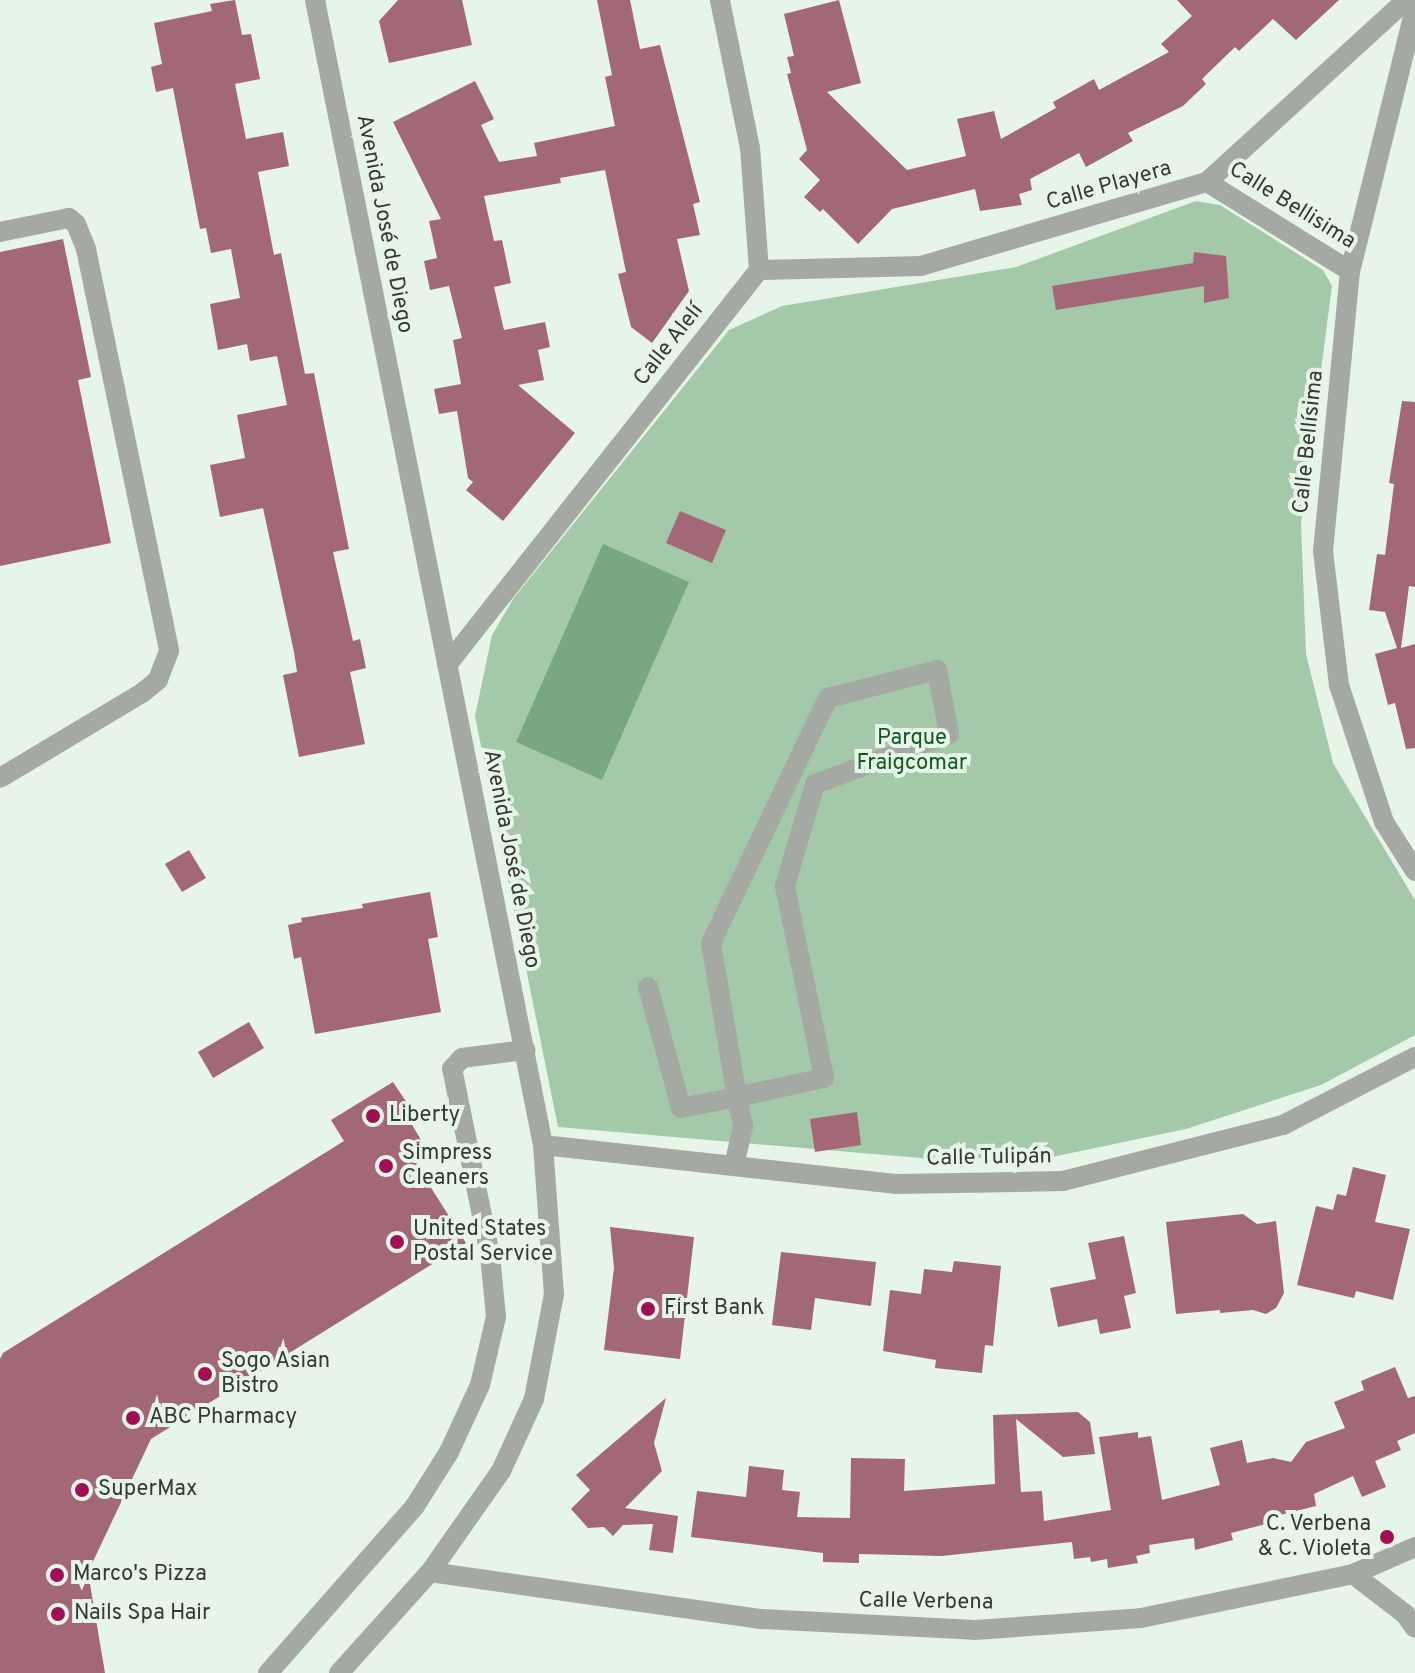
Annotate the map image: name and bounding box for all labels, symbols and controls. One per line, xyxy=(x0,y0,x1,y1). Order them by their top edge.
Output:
street label: Avenida José de Diego xyxy=(350,112,418,336)
street label: Calle Playera xyxy=(1043,156,1175,216)
street label: Calle Bellisima xyxy=(1224,157,1360,255)
street label: Calle Alelí xyxy=(628,298,710,392)
street label: Calle Bellísima xyxy=(1288,369,1330,515)
park label: Parque Fraigcomar xyxy=(857,725,967,776)
street label: Avenida José de Diego xyxy=(477,747,545,971)
place label: Liberty xyxy=(389,1103,460,1129)
marker: Liberty xyxy=(364,1107,382,1125)
place label: Simpress Cleaners xyxy=(402,1140,492,1192)
street label: Calle Tulipán xyxy=(926,1144,1052,1172)
marker: Simpress Cleaners xyxy=(377,1157,395,1175)
place label: United States Postal Service xyxy=(413,1216,553,1268)
marker: United States Postal Service xyxy=(388,1233,406,1251)
place label: First Bank xyxy=(664,1296,764,1322)
marker: First Bank xyxy=(639,1300,657,1318)
place label: Sogo Asian Bistro xyxy=(221,1348,331,1400)
marker: Sogo Asian Bistro xyxy=(196,1365,214,1383)
place label: ABC Pharmacy xyxy=(149,1405,297,1431)
marker: ABC Pharmacy xyxy=(124,1409,142,1427)
place label: SuperMax xyxy=(98,1477,197,1503)
marker: SuperMax xyxy=(73,1481,91,1499)
place label: C. Verbena & C. Violeta xyxy=(1257,1511,1371,1562)
marker: C. Verbena & C. Violeta xyxy=(1378,1528,1396,1546)
place label: Marco's Pizza xyxy=(73,1562,207,1588)
marker: Marco's Pizza xyxy=(48,1566,66,1584)
street label: Calle Verbena xyxy=(858,1588,994,1616)
place label: Nails Spa Hair xyxy=(74,1601,210,1627)
marker: Nails Spa Hair xyxy=(49,1605,67,1623)

